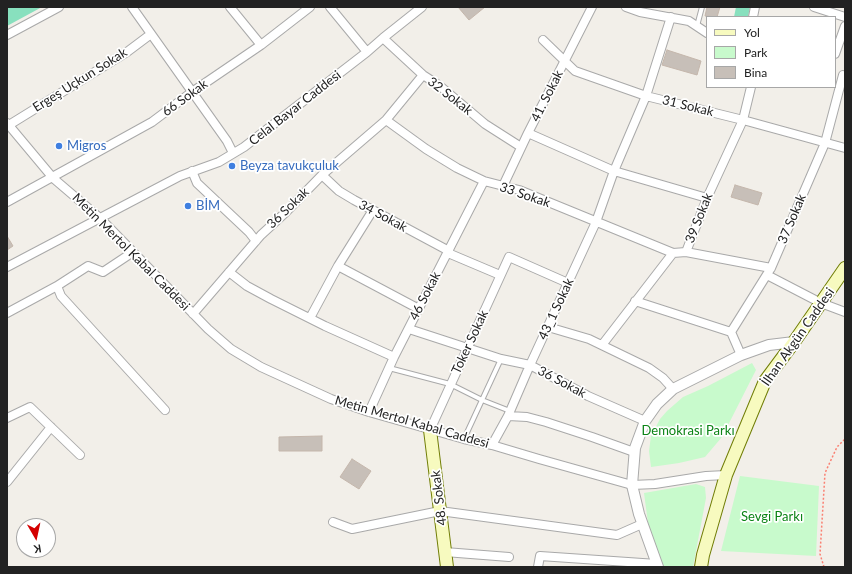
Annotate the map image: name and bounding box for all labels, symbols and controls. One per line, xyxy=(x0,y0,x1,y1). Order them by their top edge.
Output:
legend xyxy=(706,16,836,88)
text: Yol xyxy=(744,25,760,40)
street label: Ergeş Uçkun Sokak xyxy=(30,45,130,115)
text: Park xyxy=(744,45,767,60)
text: Bina xyxy=(744,65,767,80)
street label: Celal Bayar Caddesi xyxy=(246,67,344,149)
street label: 41. Sokak xyxy=(527,68,567,124)
street label: 32 Sokak xyxy=(425,74,475,118)
street label: 66 Sokak xyxy=(159,76,211,120)
street label: 31 Sokak xyxy=(661,92,715,120)
place label: Migros xyxy=(67,138,106,154)
marker: Migros xyxy=(54,141,64,151)
place label: Beyza tavukçuluk xyxy=(240,158,339,174)
marker: Beyza tavukçuluk xyxy=(227,161,237,171)
street label: 33 Sokak xyxy=(498,179,552,211)
street label: 36 Sokak xyxy=(264,184,312,232)
street label: Metin Mertol Kabal Caddesi xyxy=(69,190,193,314)
street label: 39 Sokak xyxy=(682,191,716,245)
street label: 37 Sokak xyxy=(775,192,809,246)
street label: 34 Sokak xyxy=(356,197,410,235)
place label: BİM xyxy=(196,198,220,214)
marker: BİM xyxy=(183,201,193,211)
street label: 46 Sokak xyxy=(406,269,444,323)
street label: 43_1 Sokak xyxy=(535,276,577,342)
street label: İlhan Akgün Caddesi xyxy=(758,285,838,389)
street label: Toker Sokak xyxy=(448,308,492,376)
street label: 36 Sokak xyxy=(535,363,589,401)
street label: Metin Mertol Kabal Caddesi xyxy=(333,393,491,451)
park label: Demokrasi Parkı xyxy=(641,423,735,439)
street label: 48. Sokak xyxy=(428,469,450,527)
park label: Sevgi Parkı xyxy=(741,509,803,525)
north arrow xyxy=(16,518,56,558)
text: K xyxy=(33,542,43,556)

